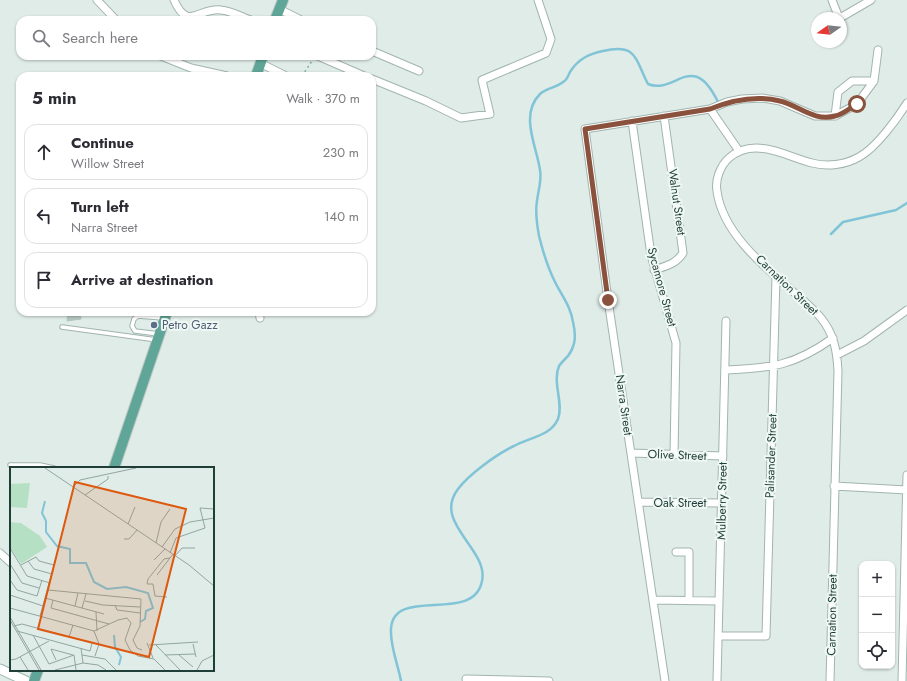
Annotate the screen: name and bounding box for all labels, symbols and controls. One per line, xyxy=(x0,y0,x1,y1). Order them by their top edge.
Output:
north arrow xyxy=(811,12,847,48)
search box xyxy=(16,16,376,60)
icon: search xyxy=(30,27,52,49)
text: Search here xyxy=(62,27,138,49)
text: 5 min xyxy=(32,86,76,110)
text: Walk · 370 m xyxy=(286,89,360,108)
route start xyxy=(848,95,866,113)
text: Continue xyxy=(71,132,134,154)
icon: ahead xyxy=(33,141,55,163)
text: 230 m xyxy=(323,143,359,162)
text: Willow Street xyxy=(71,154,144,173)
street label: Walnut Street xyxy=(663,168,691,237)
text: Turn left xyxy=(71,196,129,218)
icon: left xyxy=(33,205,55,227)
text: 140 m xyxy=(324,207,359,226)
text: Narra Street xyxy=(71,218,137,237)
street label: Sycamore Street xyxy=(643,245,681,329)
street label: Carnation Street xyxy=(752,250,823,320)
icon: arrive xyxy=(33,269,55,291)
text: Arrive at destination xyxy=(71,269,213,291)
route end xyxy=(599,291,617,309)
place label: Petro Gazz xyxy=(162,316,218,334)
marker: Petro Gazz xyxy=(149,320,159,330)
street label: Narra Street xyxy=(611,373,637,437)
street label: Palisander Street xyxy=(761,414,781,498)
street label: Olive Street xyxy=(647,445,707,465)
street label: Mulberry Street xyxy=(712,462,732,540)
inset map xyxy=(10,467,214,671)
street label: Oak Street xyxy=(654,494,707,512)
map controls xyxy=(859,561,895,669)
button: + xyxy=(859,561,895,597)
street label: Carnation Street xyxy=(822,574,842,656)
button: − xyxy=(859,597,895,633)
button: locate xyxy=(859,633,895,669)

